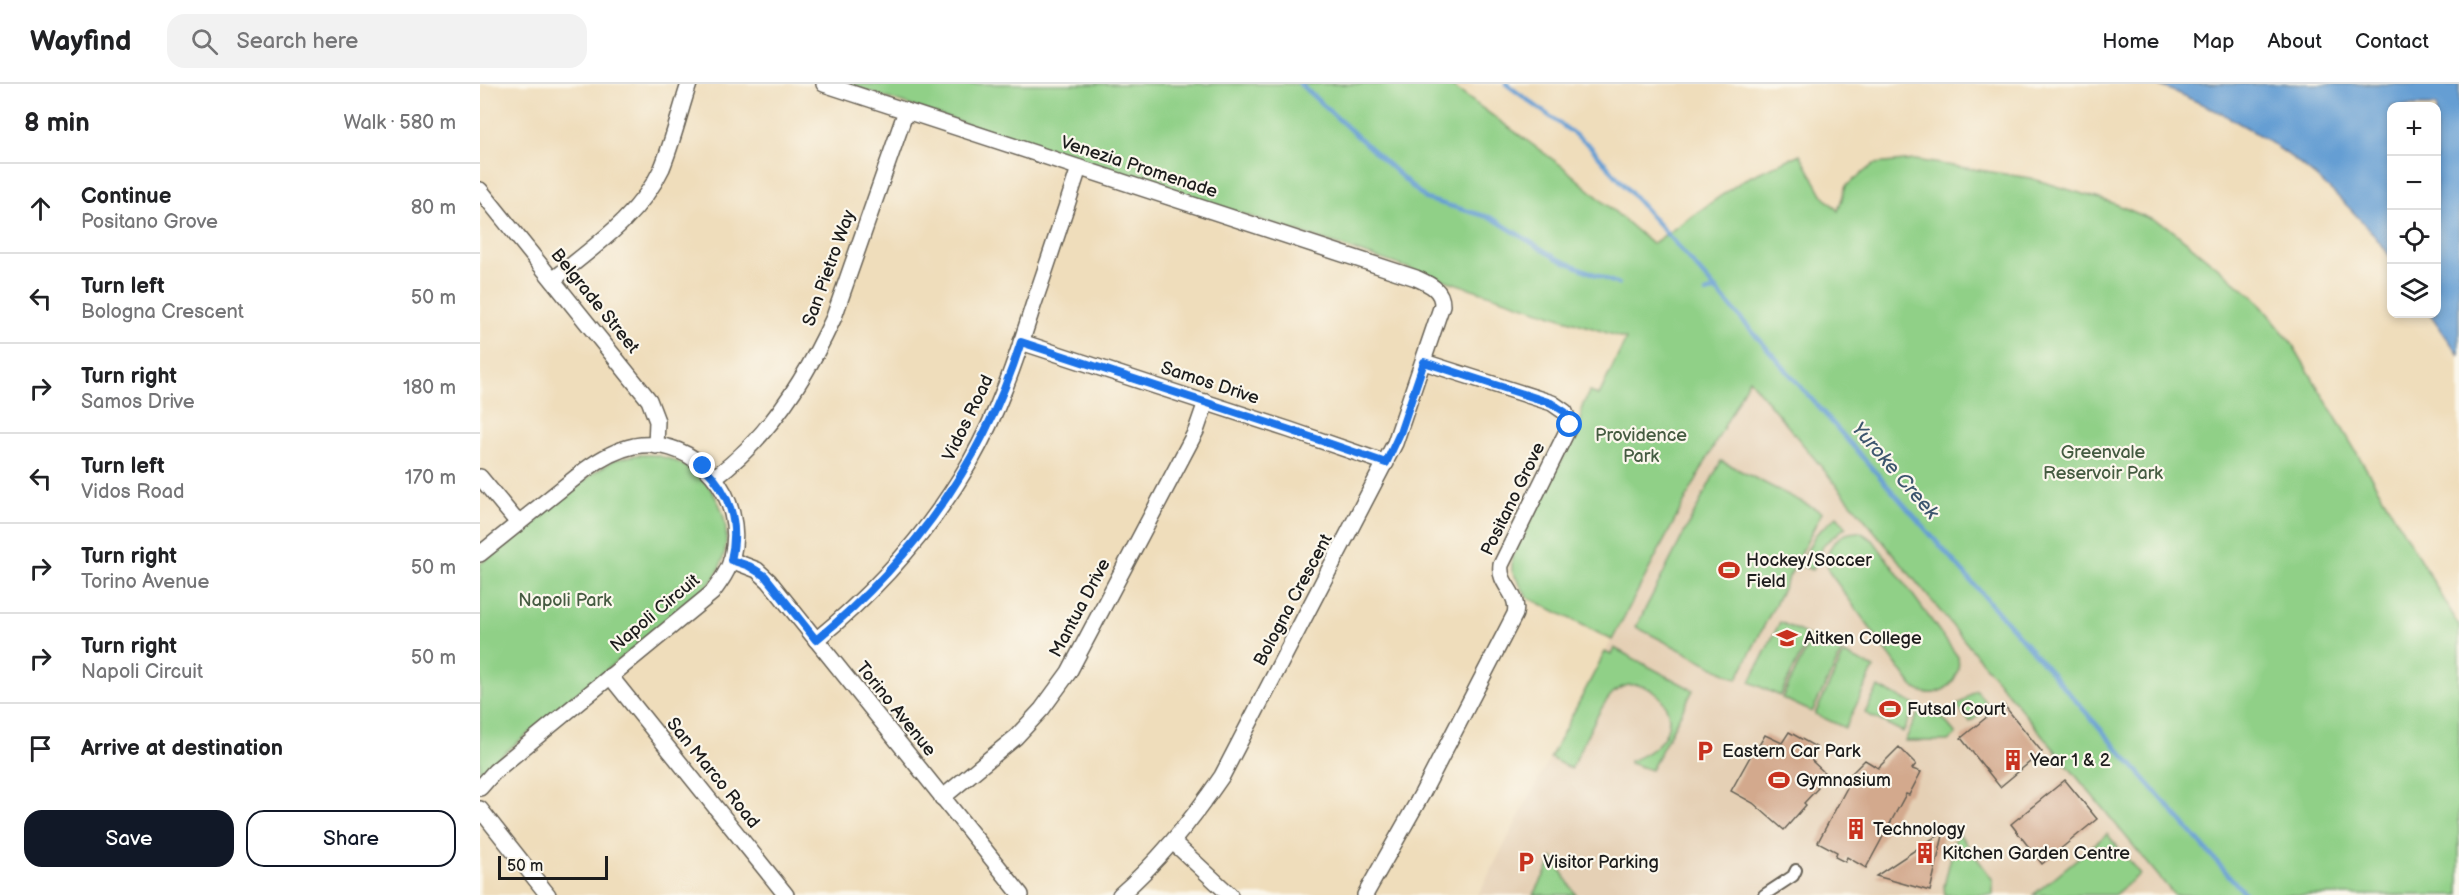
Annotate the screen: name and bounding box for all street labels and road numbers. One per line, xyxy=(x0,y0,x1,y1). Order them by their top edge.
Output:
street label: Venezia Promenade xyxy=(1058,132,1220,202)
street label: San Pietro Way xyxy=(798,206,860,329)
street label: Belgrade Street xyxy=(546,244,644,358)
street label: Samos Drive xyxy=(1158,357,1262,409)
street label: Vidos Road xyxy=(938,372,998,464)
street label: Positano Grove xyxy=(1477,439,1550,559)
street label: Bologna Crescent xyxy=(1249,530,1337,670)
street label: Mantua Drive xyxy=(1045,555,1115,661)
street label: Napoli Circuit xyxy=(606,569,704,656)
street label: Torino Avenue xyxy=(851,658,941,761)
street label: San Marco Road xyxy=(662,713,764,833)

